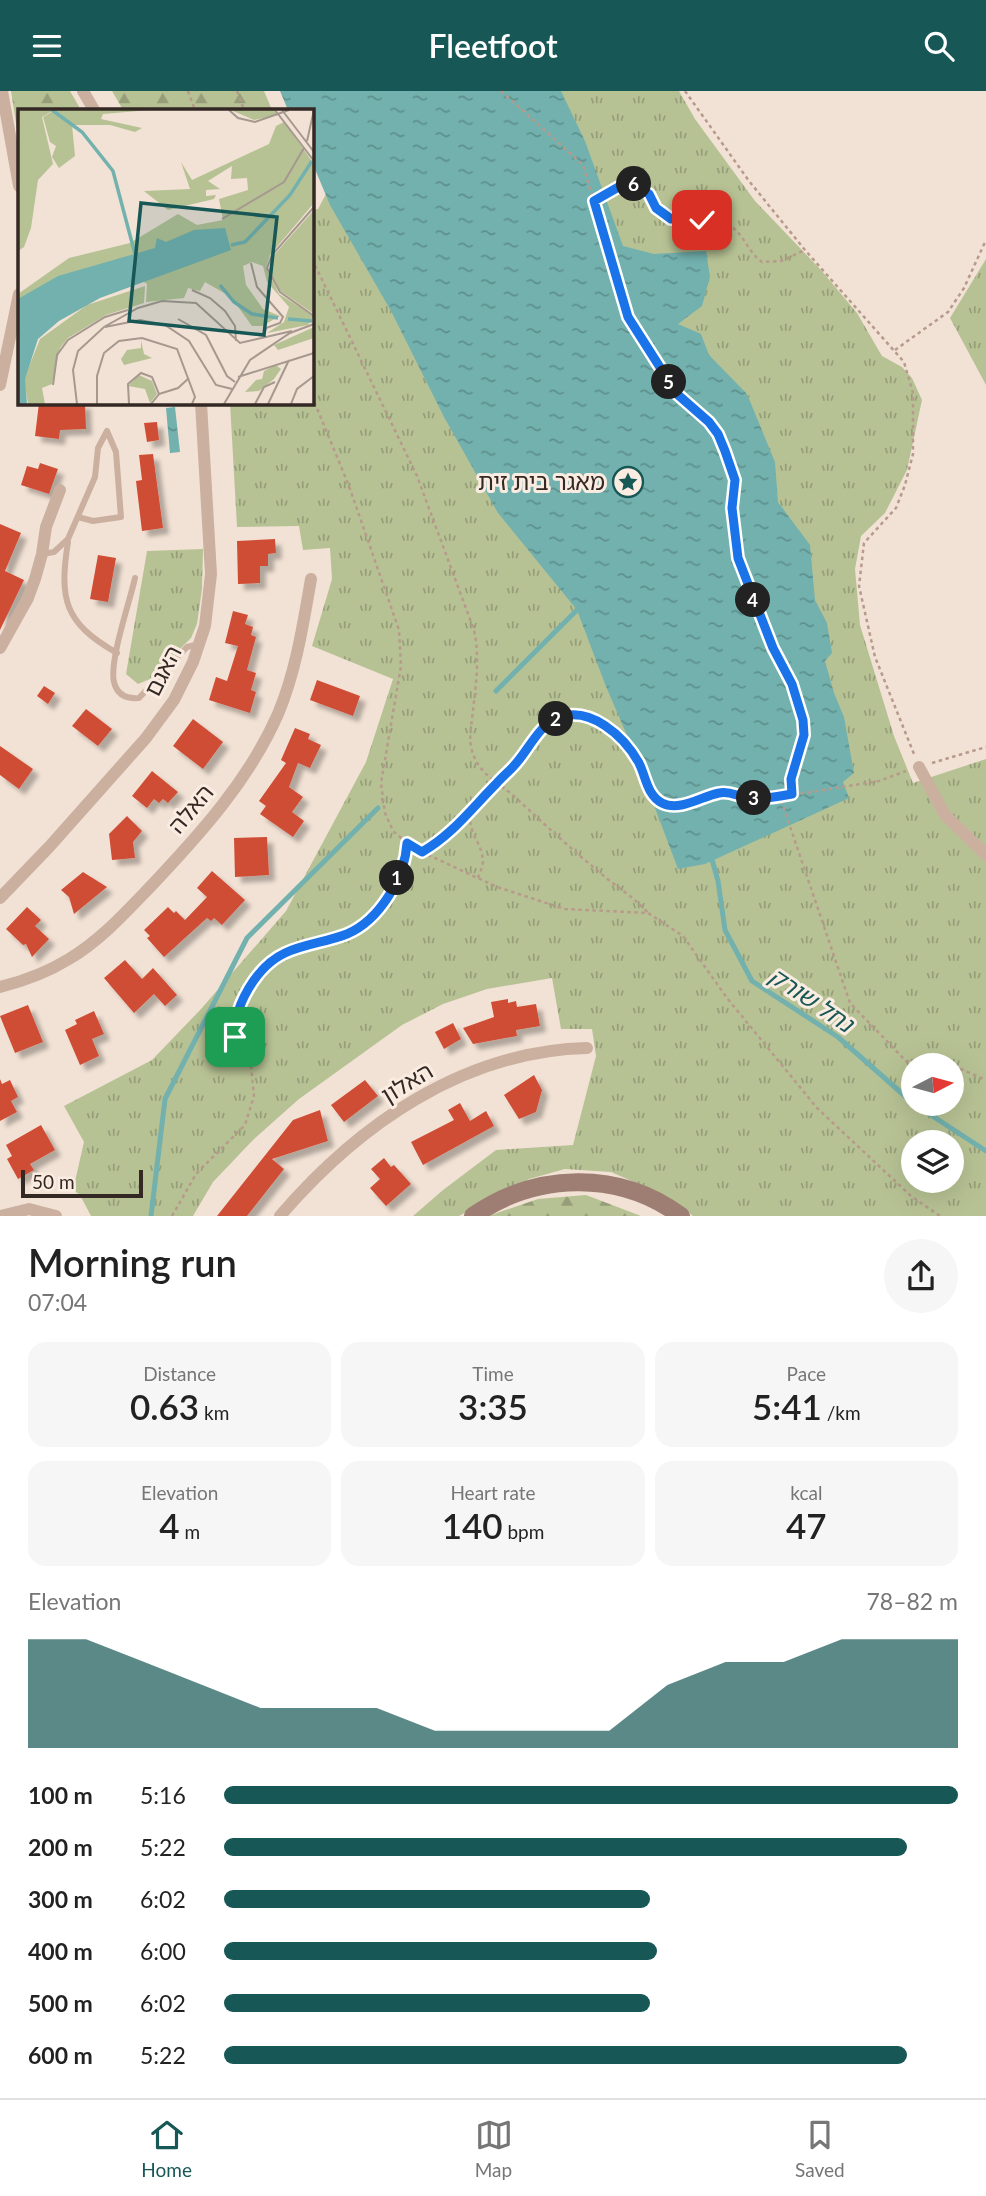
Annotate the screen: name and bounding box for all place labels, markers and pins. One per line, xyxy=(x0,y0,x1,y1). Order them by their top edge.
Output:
pin: 6 xyxy=(616,167,652,201)
pin xyxy=(672,190,732,250)
pin: 5 xyxy=(652,365,686,399)
place icon: מאגר בית זית xyxy=(611,465,645,499)
place label: מאגר בית זית xyxy=(478,467,605,495)
pin: 4 xyxy=(736,582,770,617)
pin: 2 xyxy=(538,701,574,737)
pin: 3 xyxy=(736,781,772,815)
pin: 1 xyxy=(380,861,414,895)
pin xyxy=(205,1007,265,1067)

